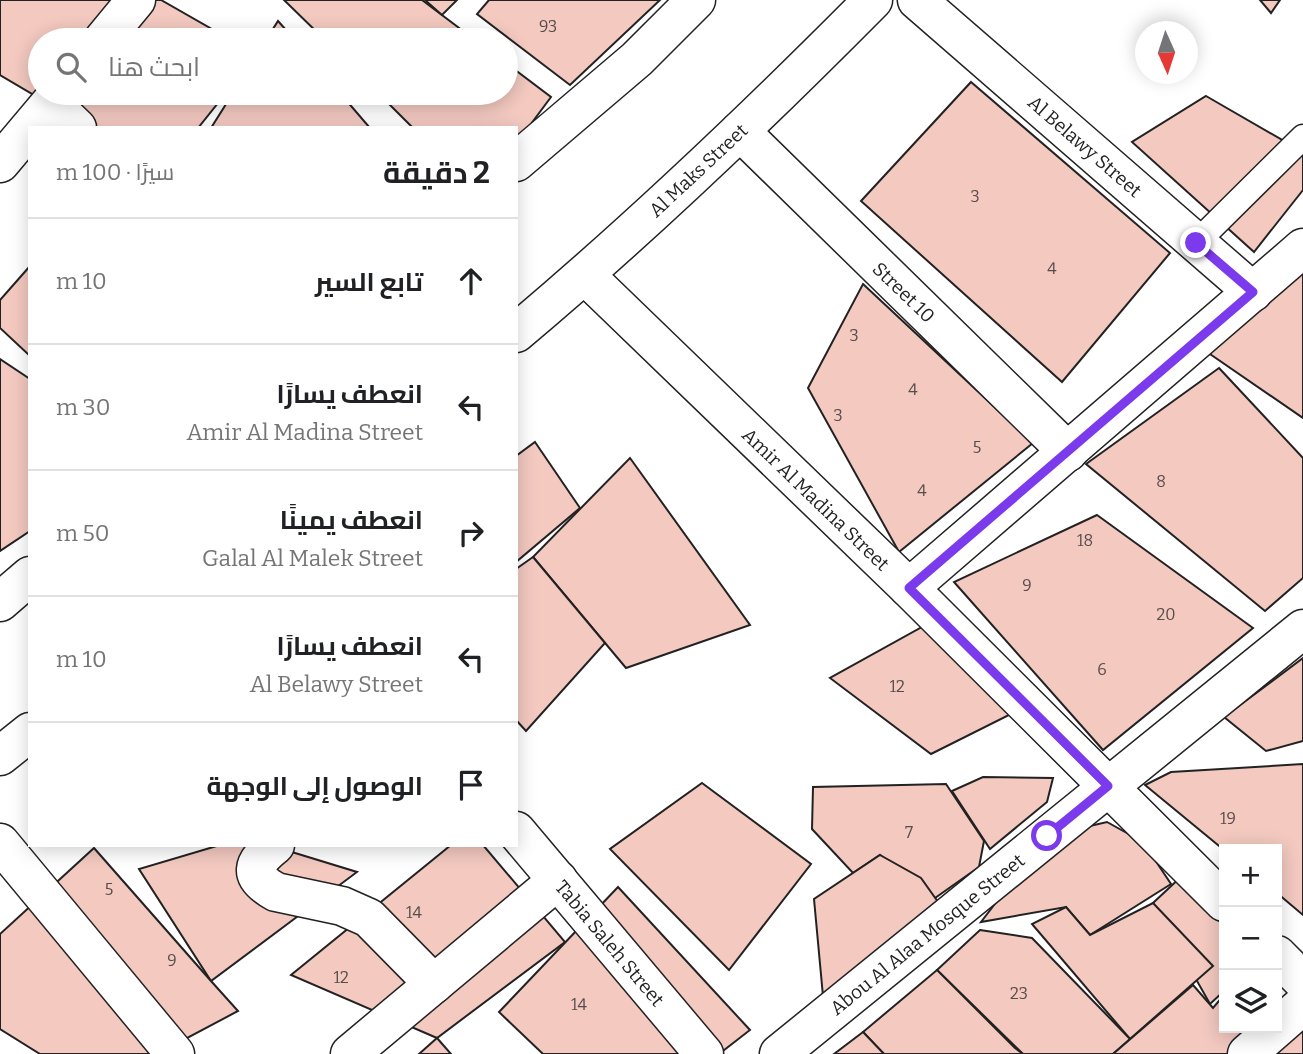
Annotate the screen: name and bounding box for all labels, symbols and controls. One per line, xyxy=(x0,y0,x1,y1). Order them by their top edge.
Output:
house number: 93 xyxy=(539,17,557,36)
north arrow xyxy=(1135,21,1198,84)
search box xyxy=(28,28,518,105)
icon: search xyxy=(52,48,90,86)
text: ابحث هنا xyxy=(108,52,200,83)
street label: Al Belawy Street xyxy=(1023,91,1146,202)
street label: Al Maks Street xyxy=(644,119,752,222)
text: 2 دقيقة xyxy=(383,155,490,191)
text: سيرًا · 100 m xyxy=(56,158,174,186)
house number: 3 xyxy=(970,187,980,206)
route end xyxy=(1180,227,1211,258)
street label: Street 10 xyxy=(868,257,939,327)
house number: 4 xyxy=(1047,259,1057,278)
icon: ahead xyxy=(452,262,490,300)
text: 10 m xyxy=(56,267,107,295)
text: تابع السير xyxy=(315,267,423,298)
house number: 3 xyxy=(849,326,859,345)
text: انعطف يسارًا xyxy=(277,379,423,410)
house number: 4 xyxy=(908,380,918,399)
icon: left xyxy=(452,388,490,426)
text: 30 m xyxy=(56,393,110,421)
house number: 3 xyxy=(833,406,843,425)
text: Amir Al Madina Street xyxy=(187,418,423,446)
street label: Amir Al Madina Street xyxy=(737,423,894,576)
house number: 5 xyxy=(973,438,981,457)
house number: 8 xyxy=(1156,472,1166,491)
house number: 4 xyxy=(917,481,927,500)
text: انعطف يمينًا xyxy=(280,505,423,536)
icon: right xyxy=(452,514,490,552)
text: 50 m xyxy=(56,519,110,547)
house number: 18 xyxy=(1077,531,1093,550)
text: Galal Al Malek Street xyxy=(202,544,423,572)
house number: 9 xyxy=(1022,576,1032,595)
house number: 20 xyxy=(1157,605,1175,624)
text: انعطف يسارًا xyxy=(277,631,423,662)
icon: left xyxy=(452,640,490,678)
text: 10 m xyxy=(56,645,107,673)
house number: 6 xyxy=(1097,660,1107,679)
text: Al Belawy Street xyxy=(250,670,423,698)
house number: 12 xyxy=(889,677,905,696)
icon: arrive xyxy=(452,766,490,804)
text: الوصول إلى الوجهة xyxy=(206,771,423,802)
house number: 19 xyxy=(1220,809,1236,828)
route start xyxy=(1031,820,1062,851)
house number: 7 xyxy=(905,823,913,842)
map controls xyxy=(1219,844,1282,1033)
button: + xyxy=(1219,844,1282,907)
street label: Abou Al Alaa Mosque Street xyxy=(825,849,1029,1020)
street label: Tabia Saleh Street xyxy=(550,876,669,1011)
house number: 5 xyxy=(105,880,113,899)
house number: 14 xyxy=(406,903,423,922)
button: − xyxy=(1219,907,1282,970)
house number: 9 xyxy=(167,951,177,970)
house number: 12 xyxy=(333,968,349,987)
button: layers xyxy=(1219,970,1282,1033)
house number: 23 xyxy=(1010,984,1028,1003)
house number: 14 xyxy=(571,995,588,1014)

